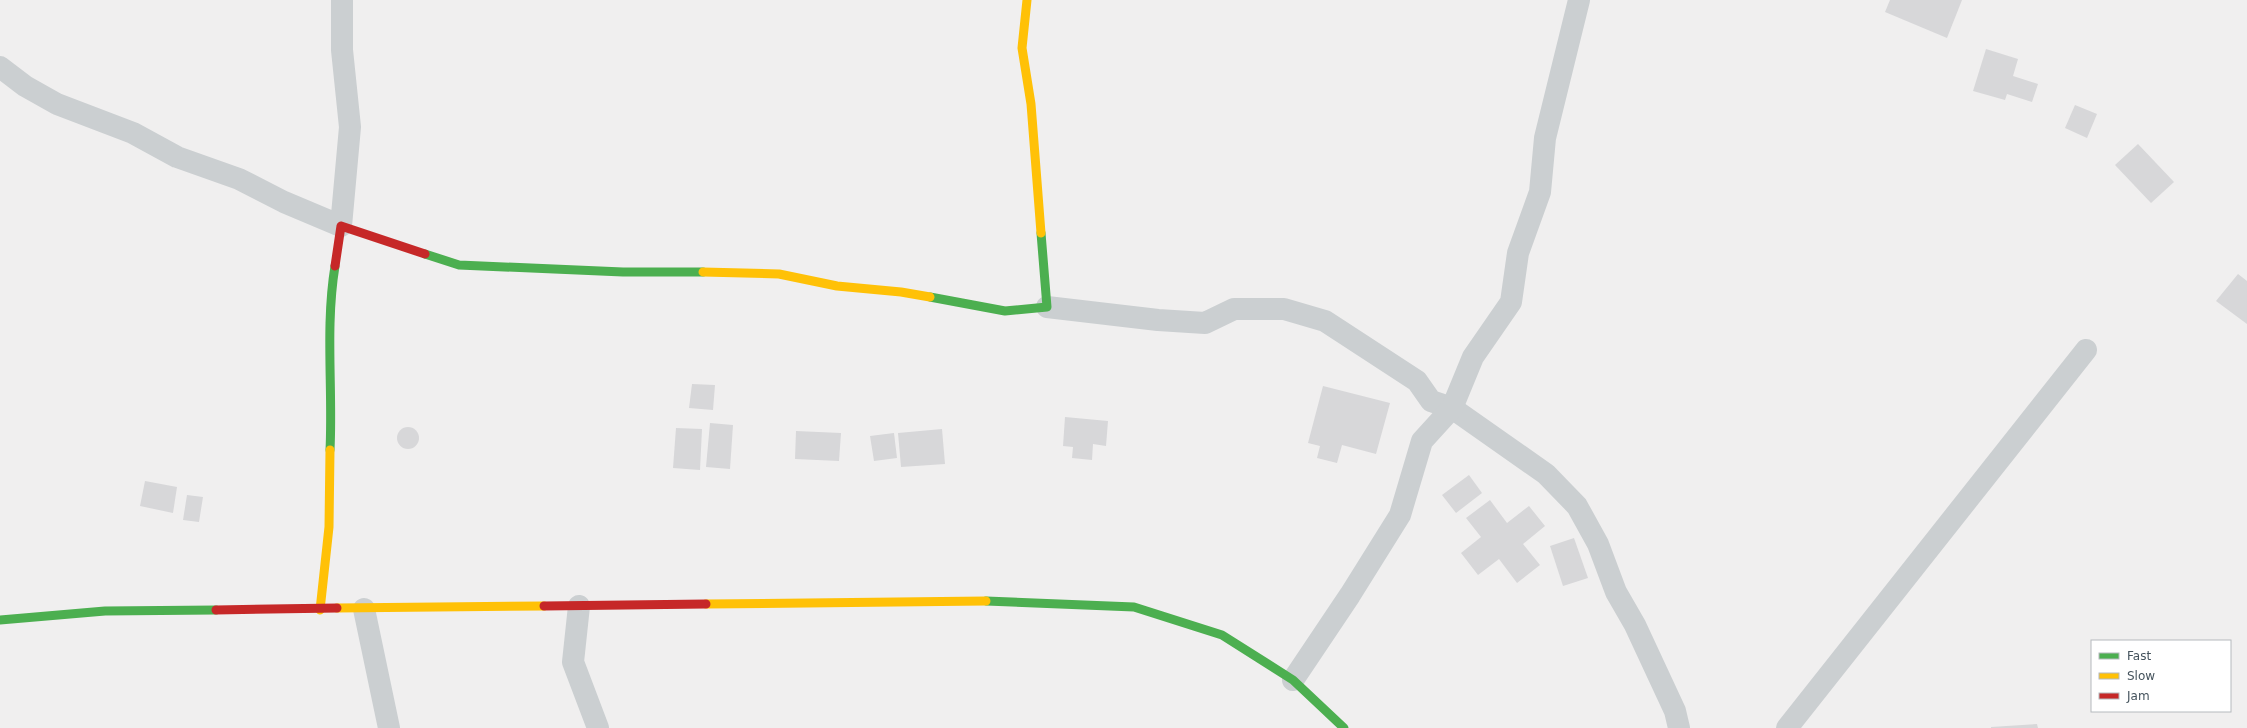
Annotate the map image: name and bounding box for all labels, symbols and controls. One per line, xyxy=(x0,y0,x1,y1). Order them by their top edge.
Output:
legend xyxy=(2091,640,2231,712)
text: Fast xyxy=(2127,649,2151,663)
text: Slow xyxy=(2127,669,2155,683)
text: Jam xyxy=(2126,689,2150,703)

